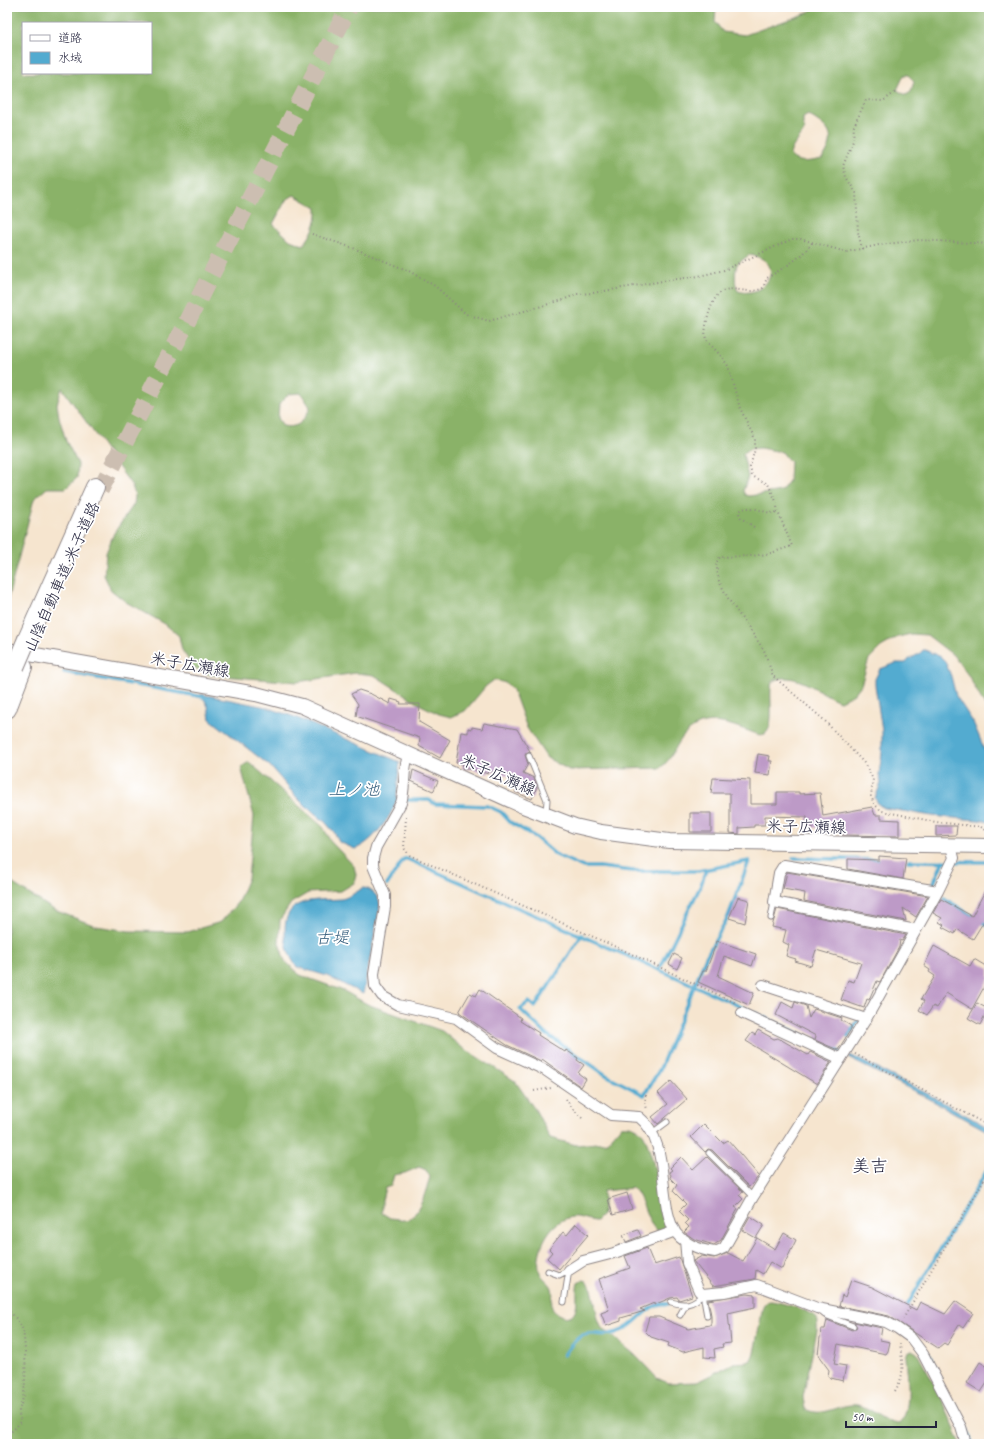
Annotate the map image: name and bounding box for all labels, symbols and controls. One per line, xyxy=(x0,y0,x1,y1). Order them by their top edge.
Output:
legend xyxy=(22,22,152,74)
text: 道路 xyxy=(58,30,82,46)
text: 水域 xyxy=(58,50,82,66)
street label: 山陰自動車道;米子道路 xyxy=(20,498,104,656)
street label: 米子広瀬線 xyxy=(149,648,231,682)
street label: 米子広瀬線 xyxy=(457,750,539,800)
water label: 上ノ池 xyxy=(329,779,380,800)
street label: 米子広瀬線 xyxy=(766,816,846,838)
water label: 古堤 xyxy=(315,927,350,948)
district label: 美吉 xyxy=(852,1155,888,1177)
scale bar xyxy=(846,1403,936,1429)
text: 50 m xyxy=(852,1409,874,1425)

